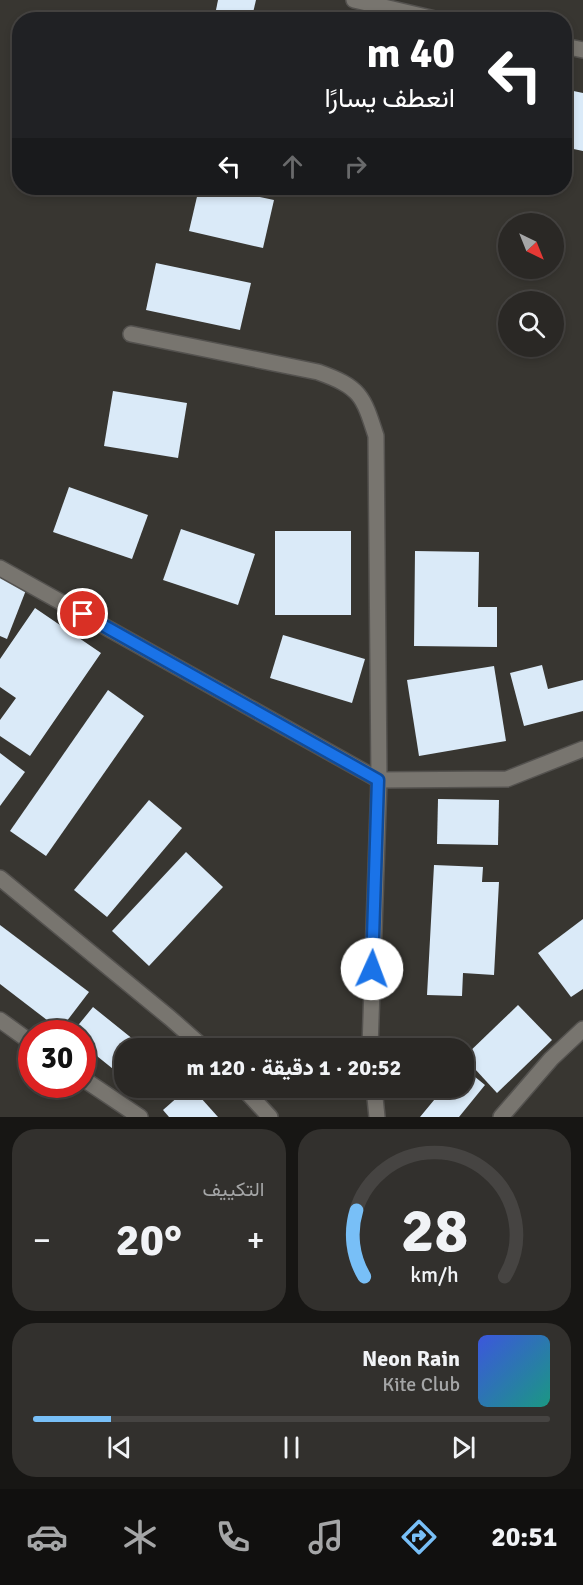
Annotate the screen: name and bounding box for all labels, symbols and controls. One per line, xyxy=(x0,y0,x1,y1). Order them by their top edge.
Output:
text: 40 m xyxy=(366,28,455,79)
icon: left xyxy=(476,36,554,114)
text: انعطف يسارًا xyxy=(324,82,455,115)
icon: left xyxy=(213,150,246,183)
icon: ahead xyxy=(276,150,309,183)
icon: right xyxy=(339,150,372,183)
north arrow xyxy=(498,213,564,279)
map controls xyxy=(498,213,564,357)
button: search xyxy=(498,291,564,357)
pin xyxy=(57,588,108,639)
icon: arrive xyxy=(66,597,99,630)
position arrow xyxy=(340,937,404,1001)
speed limit sign: 30 xyxy=(18,1020,96,1098)
text: 20:52 · 1 دقيقة · 120 m xyxy=(187,1054,401,1081)
text: التكييف xyxy=(202,1177,265,1202)
text: 28 xyxy=(401,1192,468,1269)
text: 20° xyxy=(115,1213,182,1268)
text: − xyxy=(33,1220,51,1261)
text: + xyxy=(247,1220,264,1261)
text: km/h xyxy=(410,1262,459,1288)
text: Neon Rain xyxy=(362,1345,460,1372)
text: Kite Club xyxy=(382,1372,460,1397)
icon: previous xyxy=(103,1431,136,1464)
icon: pause xyxy=(275,1431,308,1464)
icon: next xyxy=(447,1431,480,1464)
icon: car xyxy=(26,1516,68,1558)
icon: climate xyxy=(119,1516,161,1558)
icon: phone xyxy=(212,1516,254,1558)
icon: music xyxy=(305,1516,347,1558)
icon: directions xyxy=(398,1516,440,1558)
text: 20:51 xyxy=(491,1521,557,1554)

